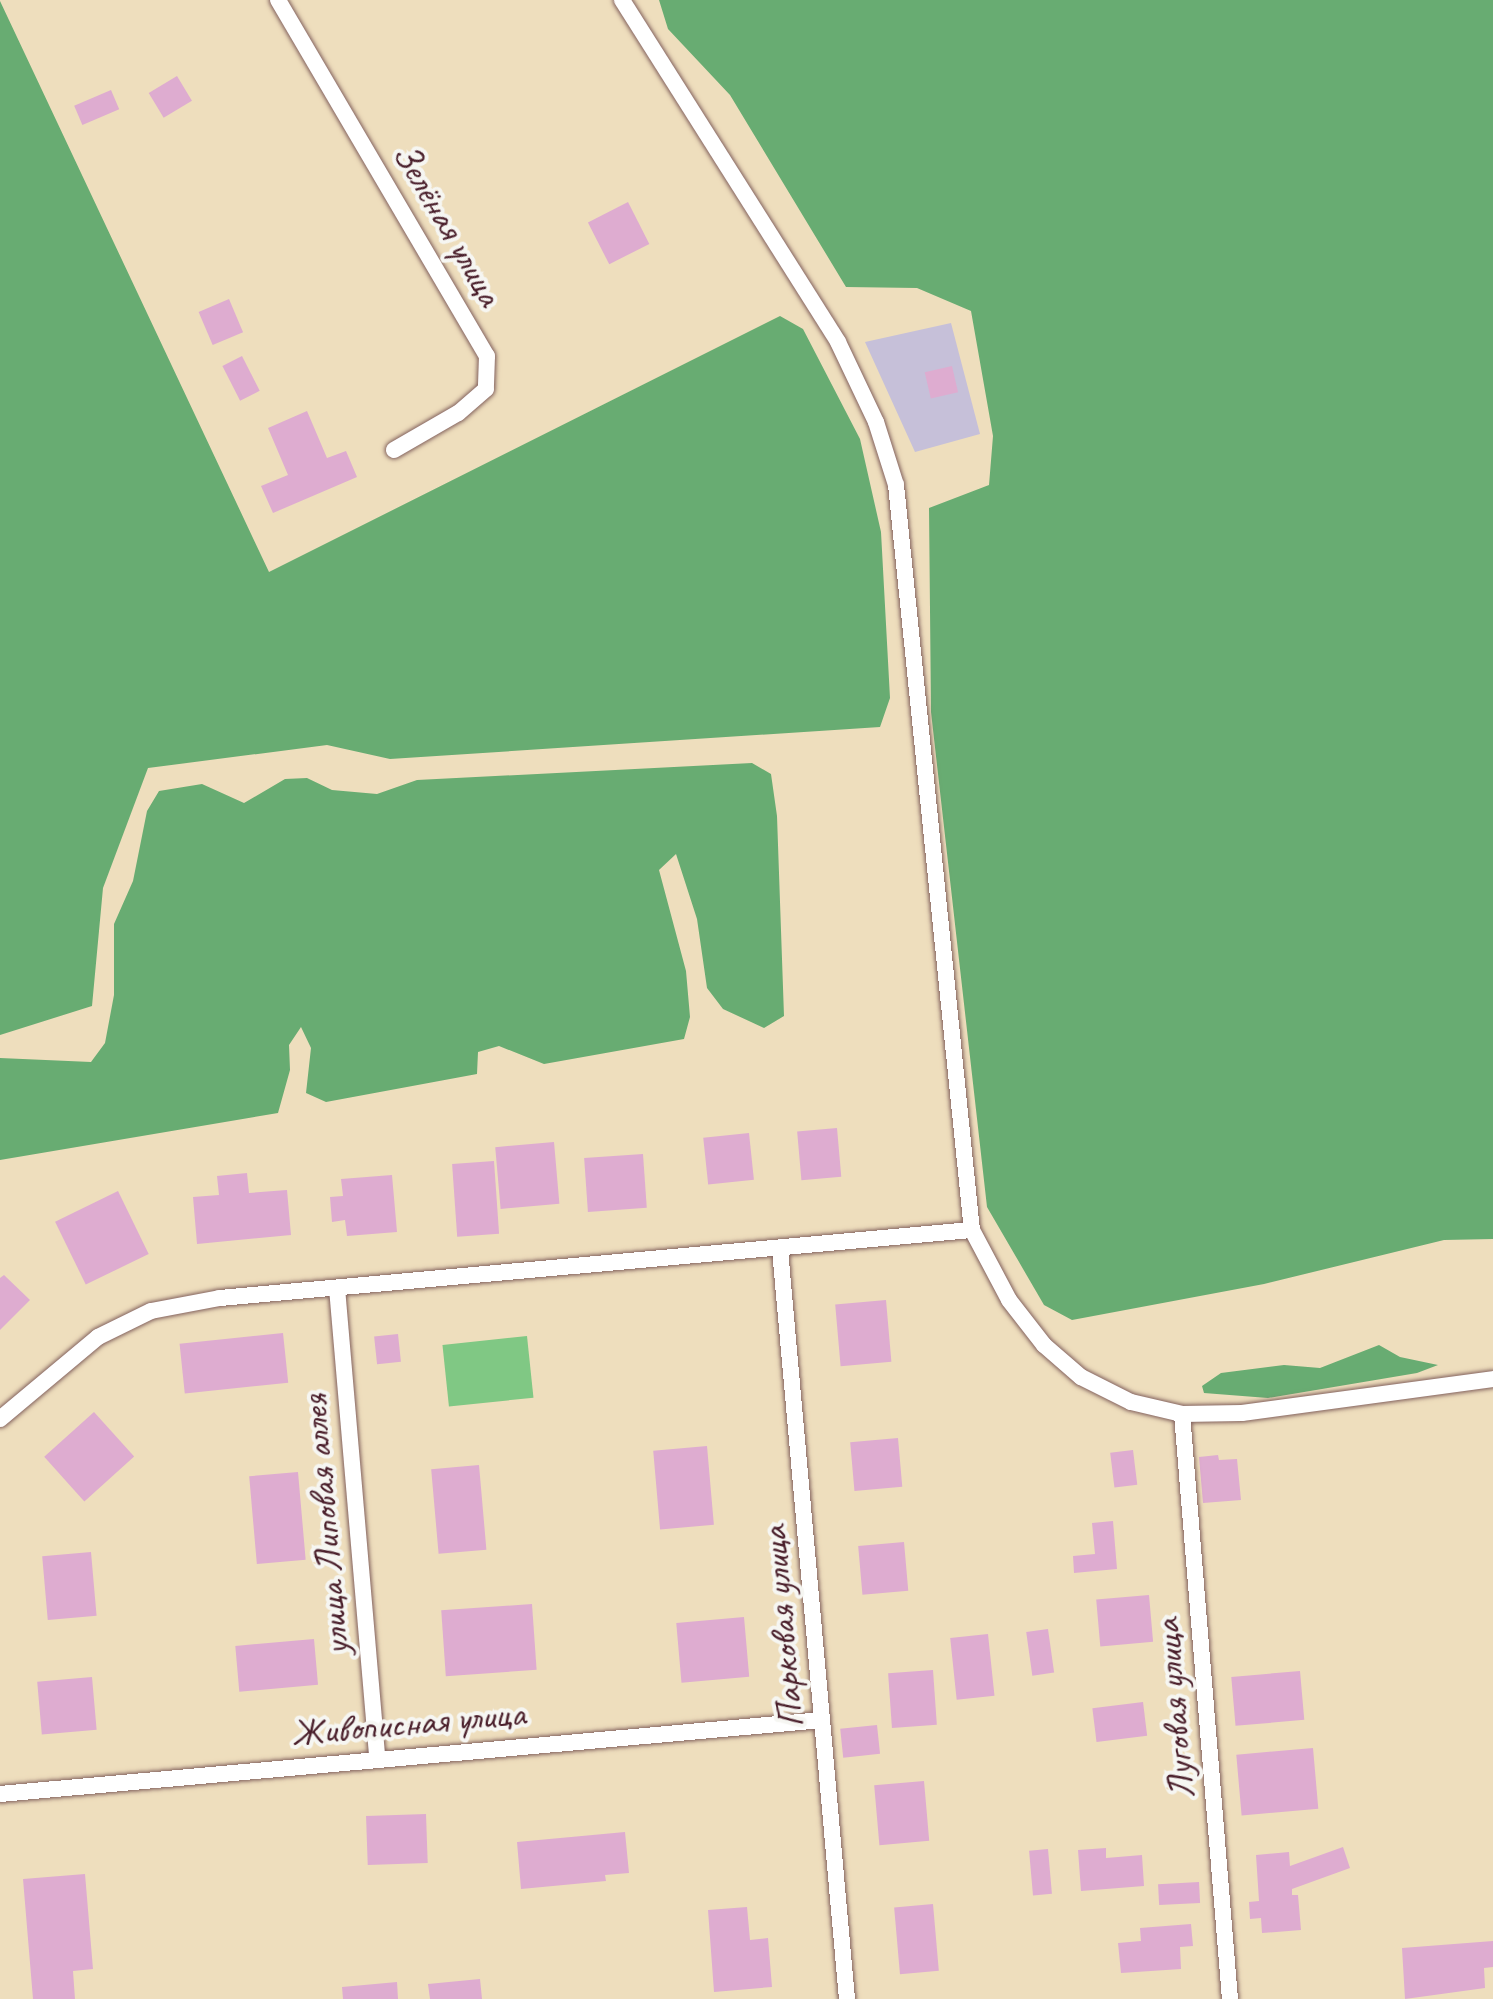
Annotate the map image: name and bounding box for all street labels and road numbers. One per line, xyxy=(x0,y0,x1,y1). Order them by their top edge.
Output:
street label: Зелёная улица xyxy=(382,133,514,315)
street label: улица Липовая аллея xyxy=(291,1391,359,1659)
street label: Парковая улица xyxy=(750,1523,814,1731)
street label: Луговая улица xyxy=(1143,1616,1205,1802)
street label: Живописная улица xyxy=(287,1690,529,1756)

